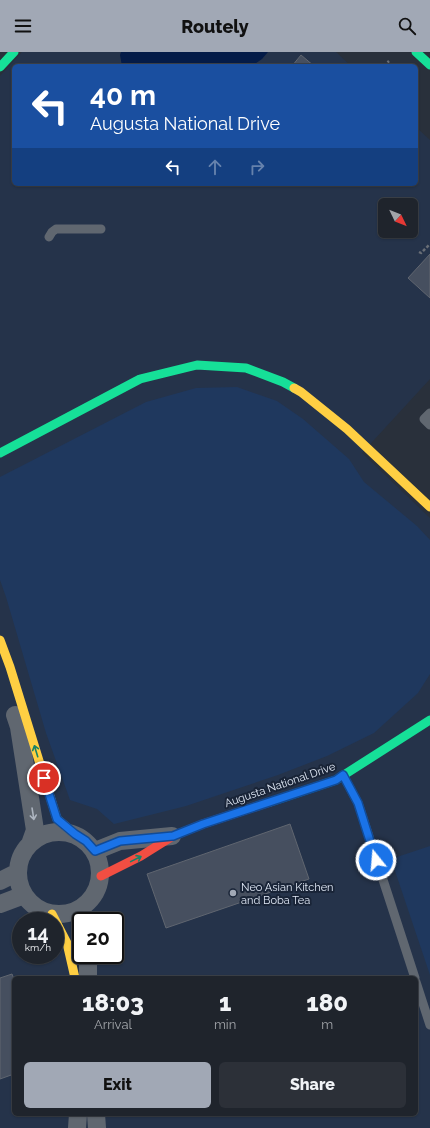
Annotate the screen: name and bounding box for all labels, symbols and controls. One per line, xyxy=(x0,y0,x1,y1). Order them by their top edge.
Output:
icon: menu xyxy=(12,15,34,37)
icon: search xyxy=(396,15,418,37)
text: Routely xyxy=(181,16,249,37)
text: 40 m xyxy=(90,79,156,112)
icon: left xyxy=(24,80,76,132)
text: Augusta National Drive xyxy=(90,113,280,134)
icon: left xyxy=(162,156,184,178)
icon: ahead xyxy=(204,156,226,178)
icon: right xyxy=(246,156,268,178)
north arrow xyxy=(378,198,418,238)
map controls xyxy=(378,198,418,238)
one-way arrow xyxy=(32,745,39,758)
street label: Augusta National Drive xyxy=(223,760,338,810)
pin xyxy=(27,761,61,795)
icon: arrive xyxy=(33,767,55,789)
one-way arrow xyxy=(29,807,37,820)
position arrow xyxy=(355,839,397,881)
one-way arrow xyxy=(129,855,141,862)
place label: Neo Asian Kitchen and Boba Tea xyxy=(241,881,334,907)
marker: Neo Asian Kitchen and Boba Tea xyxy=(228,888,238,898)
speed limit sign: 20 xyxy=(72,912,124,964)
text: 14 xyxy=(27,921,49,945)
text: km/h xyxy=(25,942,51,953)
text: 18:03 xyxy=(82,988,144,1017)
text: 1 xyxy=(219,988,231,1017)
text: 180 xyxy=(306,988,348,1017)
text: Arrival xyxy=(94,1017,132,1032)
text: min xyxy=(214,1017,236,1032)
text: m xyxy=(321,1017,333,1032)
button: Exit xyxy=(24,1062,211,1108)
button: Share xyxy=(219,1062,406,1108)

